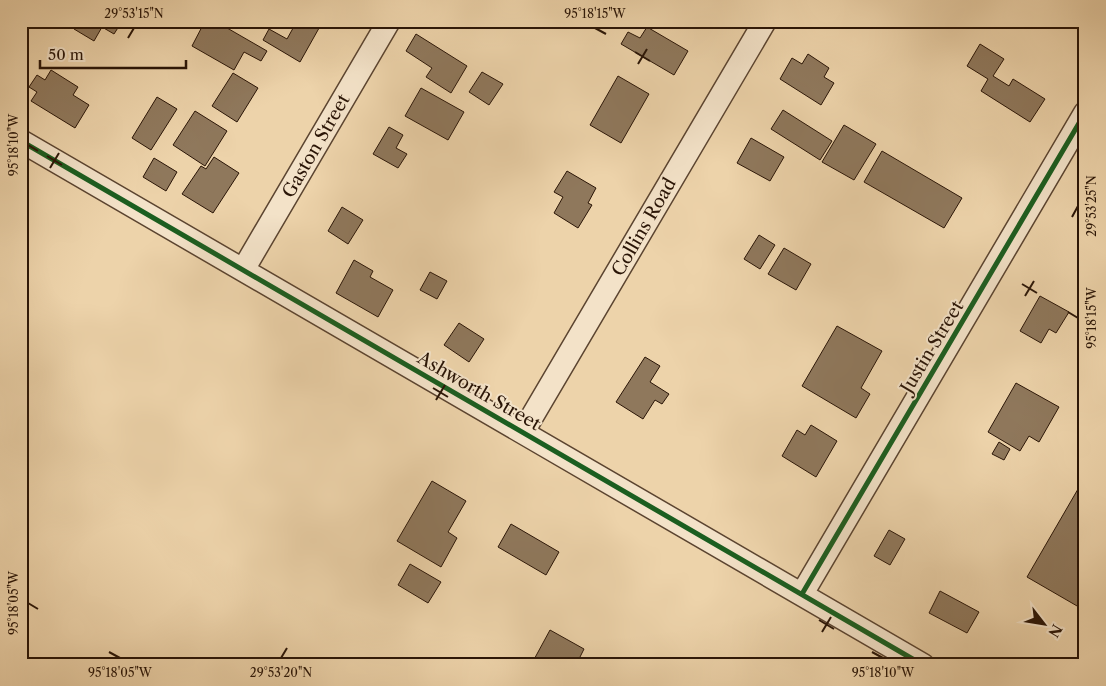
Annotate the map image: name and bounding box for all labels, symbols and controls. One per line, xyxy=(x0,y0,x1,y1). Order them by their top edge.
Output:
text: 29°53'15"N xyxy=(104,6,164,21)
text: 95°18'15"W xyxy=(564,6,627,21)
scale bar xyxy=(40,38,186,70)
text: 50 m xyxy=(48,45,84,64)
street label: Gaston Street xyxy=(277,90,355,202)
text: 95°18'10"W xyxy=(6,113,21,176)
street label: Collins Road xyxy=(607,174,681,280)
text: 29°53'25"N xyxy=(1084,175,1099,237)
text: 95°18'15"W xyxy=(1084,286,1099,349)
street label: Justin Street xyxy=(894,296,969,400)
street label: Ashworth Street xyxy=(413,346,545,435)
text: 95°18'05"W xyxy=(6,570,21,635)
north arrow xyxy=(1018,598,1068,648)
text: N xyxy=(1044,621,1066,641)
text: 95°18'05"W xyxy=(88,665,153,680)
text: 29°53'20"N xyxy=(250,665,312,680)
text: 95°18'10"W xyxy=(852,665,915,680)

